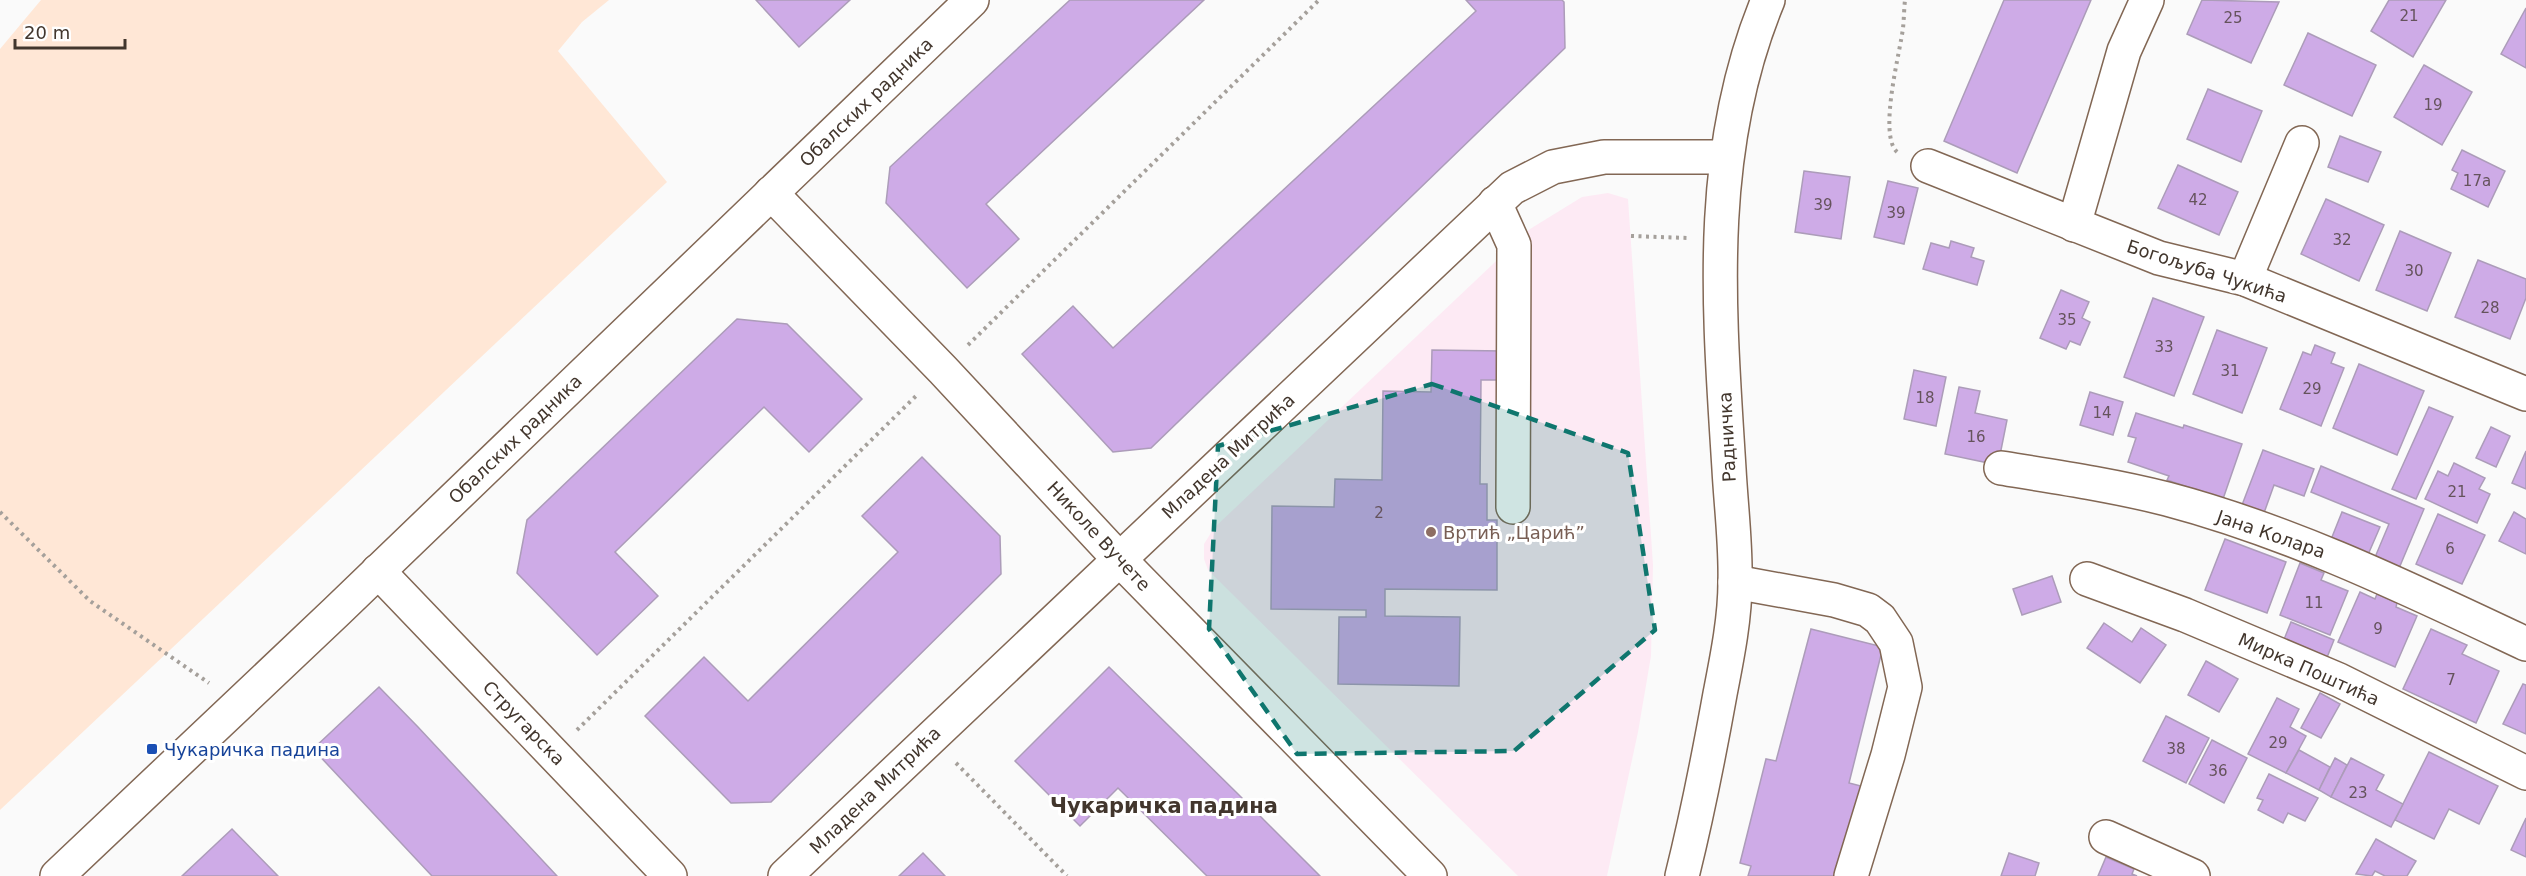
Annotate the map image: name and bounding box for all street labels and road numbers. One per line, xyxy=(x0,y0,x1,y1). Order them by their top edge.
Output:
street label: Обалских радника xyxy=(795,33,937,171)
street label: Богољуба Чукића xyxy=(2124,235,2290,307)
street label: Обалских радника xyxy=(444,370,586,508)
street label: Младена Митрића xyxy=(1157,389,1299,523)
street label: Радничка xyxy=(1714,391,1740,483)
street label: Николе Вучете xyxy=(1043,477,1155,595)
street label: Јана Колара xyxy=(2213,505,2328,562)
street label: Мирка Поштића xyxy=(2235,628,2383,710)
street label: Стругарска xyxy=(479,677,569,769)
street label: Младена Митрића xyxy=(805,722,945,858)

